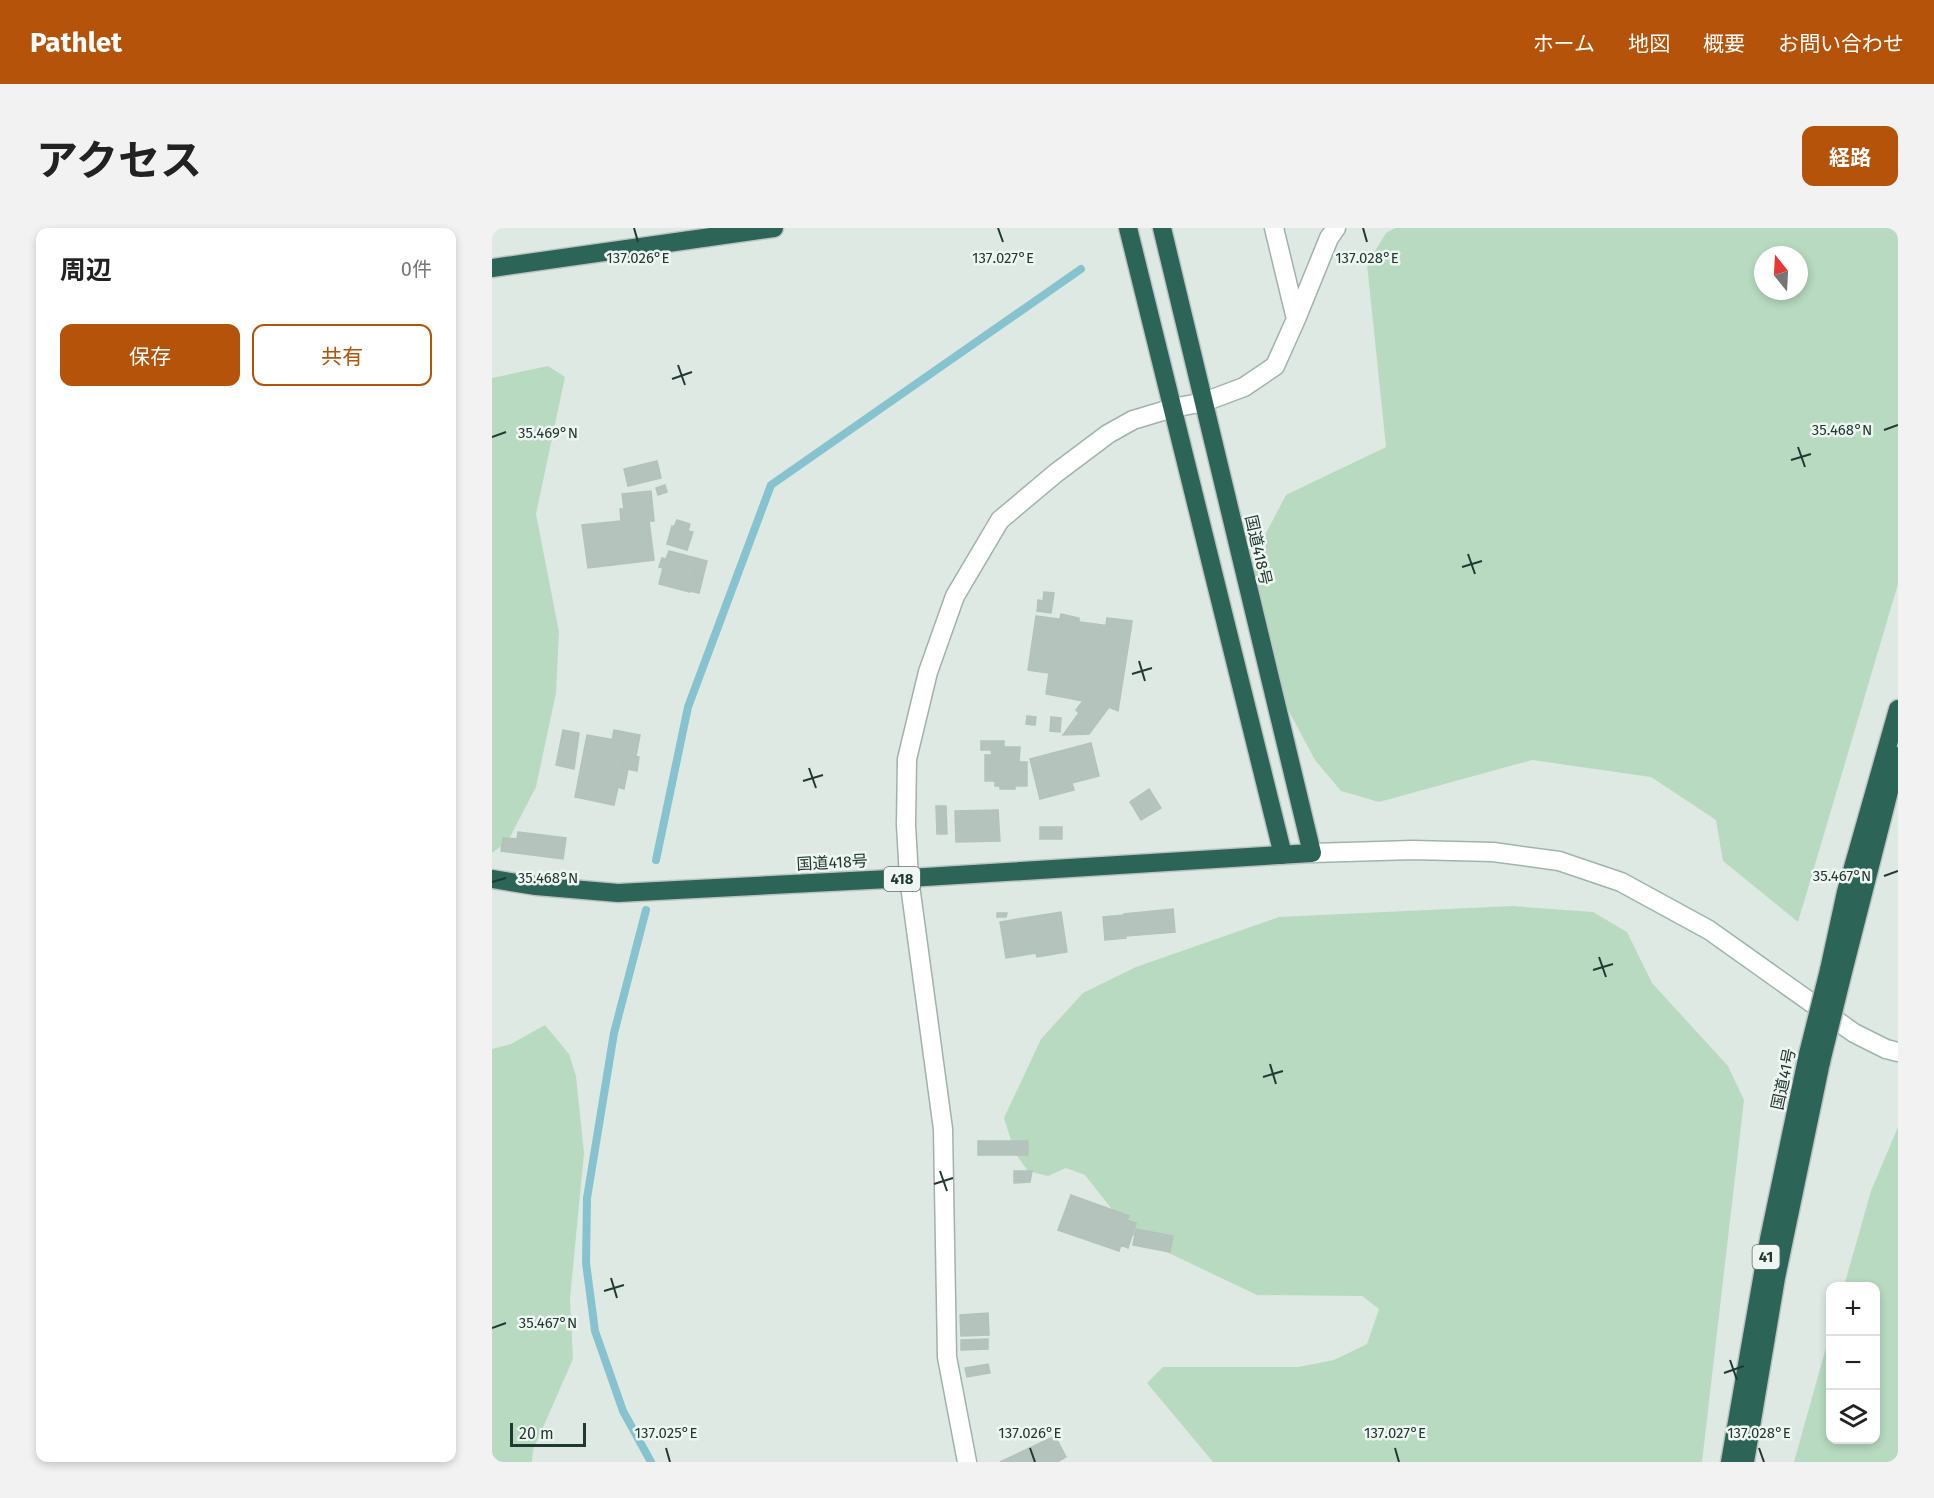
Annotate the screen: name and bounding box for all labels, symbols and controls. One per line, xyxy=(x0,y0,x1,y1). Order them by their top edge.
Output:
text: Pathlet xyxy=(30,26,122,59)
text: ホーム xyxy=(1533,31,1595,57)
text: 地図 xyxy=(1628,31,1670,57)
text: 概要 xyxy=(1703,31,1745,57)
text: お問い合わせ xyxy=(1778,31,1904,57)
button: 経路 xyxy=(1802,126,1898,186)
text: アクセス xyxy=(36,136,202,186)
north arrow xyxy=(1754,246,1808,300)
text: 137.026°E xyxy=(606,249,670,267)
text: 137.027°E xyxy=(972,249,1034,267)
text: 137.028°E xyxy=(1335,249,1399,267)
text: 周辺 xyxy=(60,255,112,286)
text: 0件 xyxy=(401,257,432,281)
button: 保存 xyxy=(60,324,240,386)
button: 共有 xyxy=(252,324,432,386)
text: 35.468°N xyxy=(1812,421,1872,439)
text: 35.469°N xyxy=(518,424,578,442)
street label: 国道418号 xyxy=(1241,513,1276,587)
street label: 国道418号 xyxy=(796,851,868,874)
road number: 418 xyxy=(884,867,920,891)
text: 35.467°N xyxy=(1813,867,1871,885)
text: 35.468°N xyxy=(518,869,578,887)
street label: 国道41号 xyxy=(1768,1047,1799,1112)
road number: 41 xyxy=(1752,1245,1780,1269)
map controls xyxy=(1826,1282,1880,1444)
button: + xyxy=(1826,1282,1880,1336)
text: 35.467°N xyxy=(519,1314,577,1332)
button: − xyxy=(1826,1336,1880,1390)
button: layers xyxy=(1826,1390,1880,1444)
scale bar xyxy=(510,1420,586,1448)
text: 20 m xyxy=(519,1424,554,1443)
text: 137.025°E xyxy=(635,1424,697,1442)
text: 137.026°E xyxy=(998,1424,1062,1442)
text: 137.027°E xyxy=(1364,1424,1426,1442)
text: 137.028°E xyxy=(1727,1424,1791,1442)

